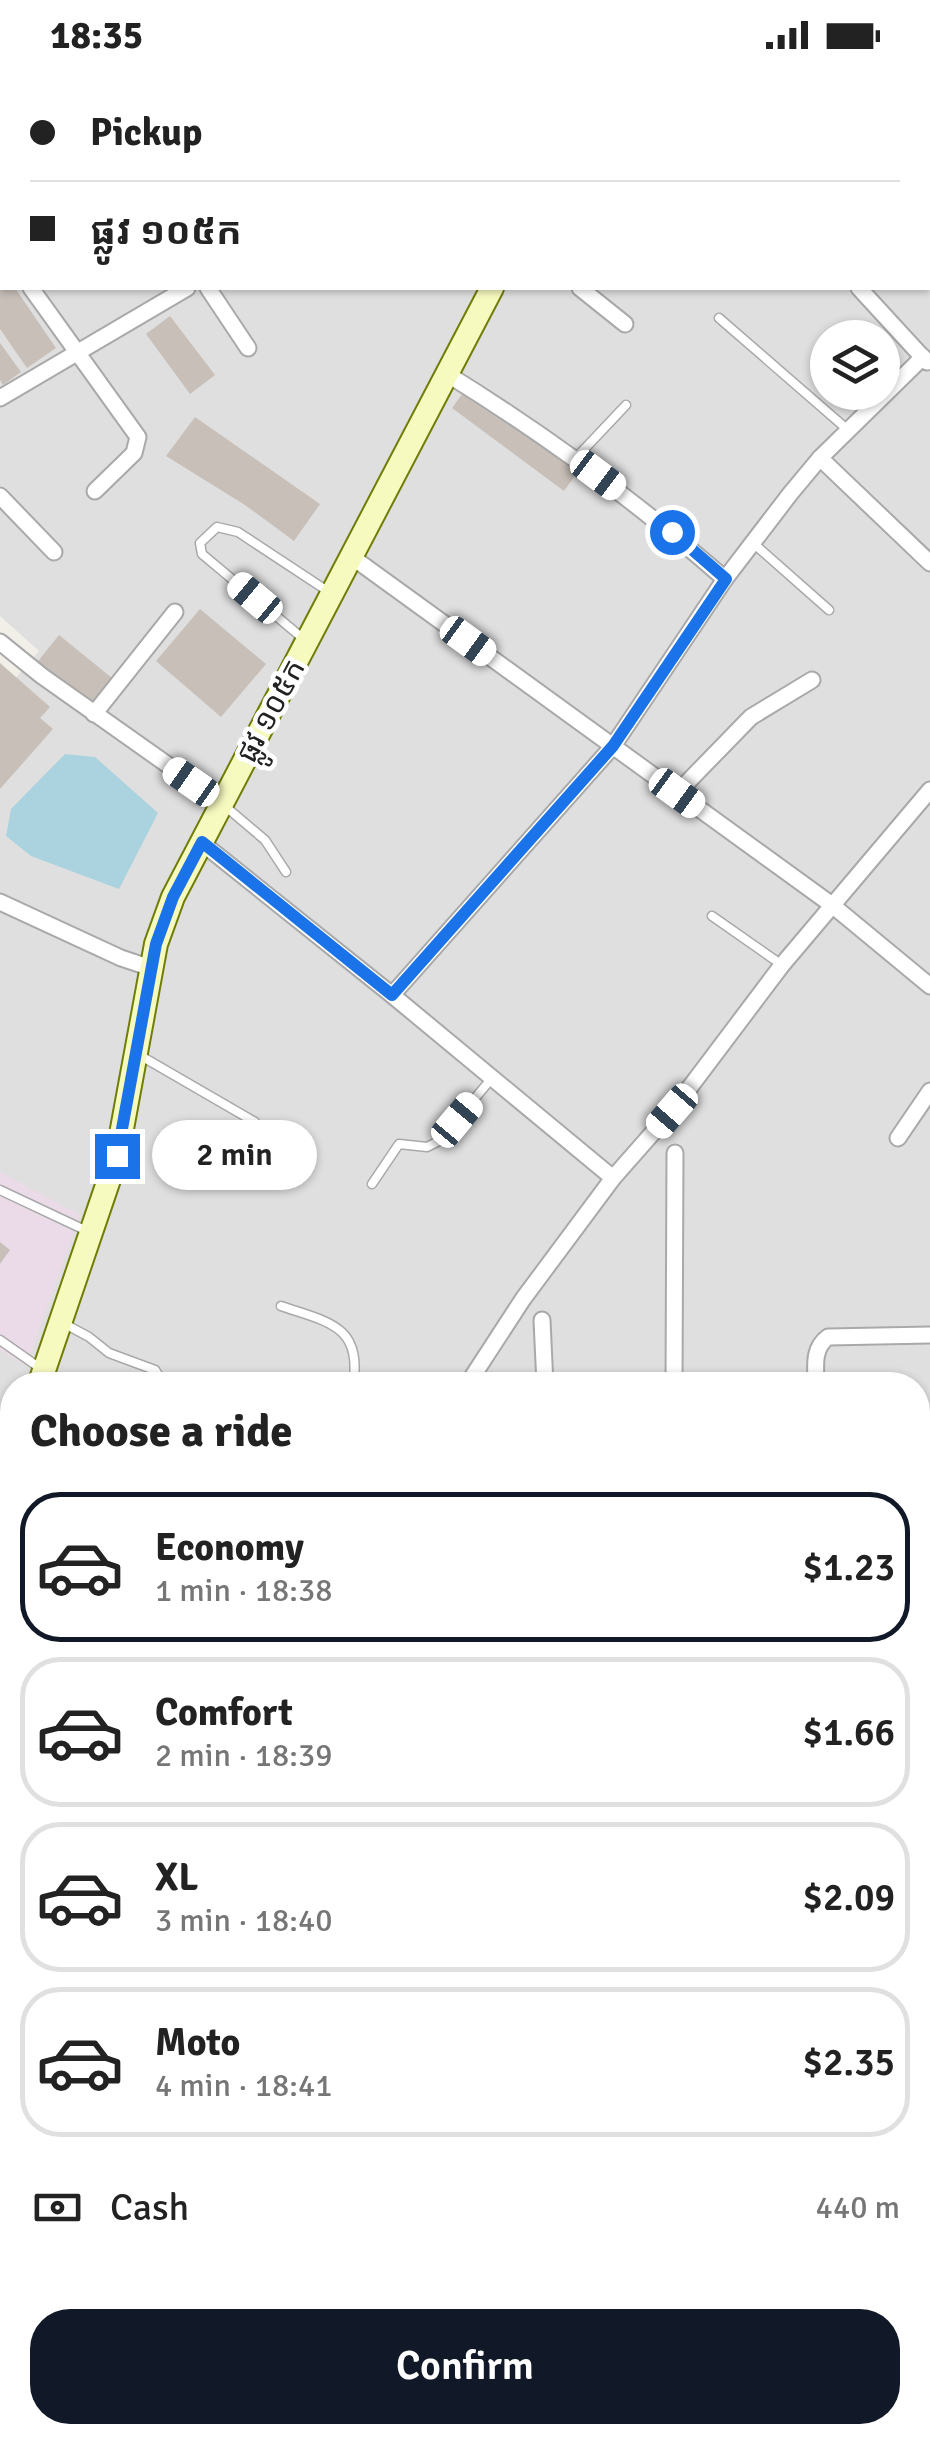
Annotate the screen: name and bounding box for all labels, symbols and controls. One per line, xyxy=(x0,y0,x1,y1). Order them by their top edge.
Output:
text: 18:35 xyxy=(50,12,143,59)
text: Pickup xyxy=(90,109,202,156)
text: ផ្លូវ ១០៥ក xyxy=(90,208,242,255)
map controls xyxy=(810,320,900,410)
button: layers xyxy=(810,320,900,410)
car xyxy=(565,445,631,505)
route start xyxy=(650,510,695,555)
car xyxy=(222,567,288,629)
car xyxy=(435,611,501,671)
street label: ផ្លូវ ១០៥ក xyxy=(228,653,320,772)
car xyxy=(158,753,224,811)
car xyxy=(644,763,710,823)
car xyxy=(641,1079,703,1143)
car xyxy=(426,1087,488,1153)
callout: 2 min xyxy=(152,1121,317,1191)
route end xyxy=(95,1134,140,1179)
text: 2 min xyxy=(196,1135,273,1174)
text: Choose a ride xyxy=(30,1404,293,1459)
icon: car xyxy=(35,1522,125,1612)
text: Economy xyxy=(155,1524,304,1571)
text: $1.23 xyxy=(802,1544,895,1591)
text: 1 min · 18:38 xyxy=(155,1571,333,1610)
icon: car xyxy=(35,1687,125,1777)
text: Comfort xyxy=(155,1689,293,1736)
text: $1.66 xyxy=(802,1709,895,1756)
text: 2 min · 18:39 xyxy=(155,1736,333,1775)
icon: car xyxy=(35,1852,125,1942)
text: XL xyxy=(155,1854,198,1901)
text: $2.09 xyxy=(802,1874,895,1921)
text: 3 min · 18:40 xyxy=(155,1901,333,1940)
icon: car xyxy=(35,2017,125,2107)
text: Moto xyxy=(155,2019,240,2066)
text: $2.35 xyxy=(802,2039,895,2086)
text: 4 min · 18:41 xyxy=(155,2066,333,2105)
icon: cash xyxy=(30,2180,85,2235)
text: Cash xyxy=(110,2184,189,2231)
text: 440 m xyxy=(816,2188,900,2227)
button: Confirm xyxy=(30,2309,900,2424)

